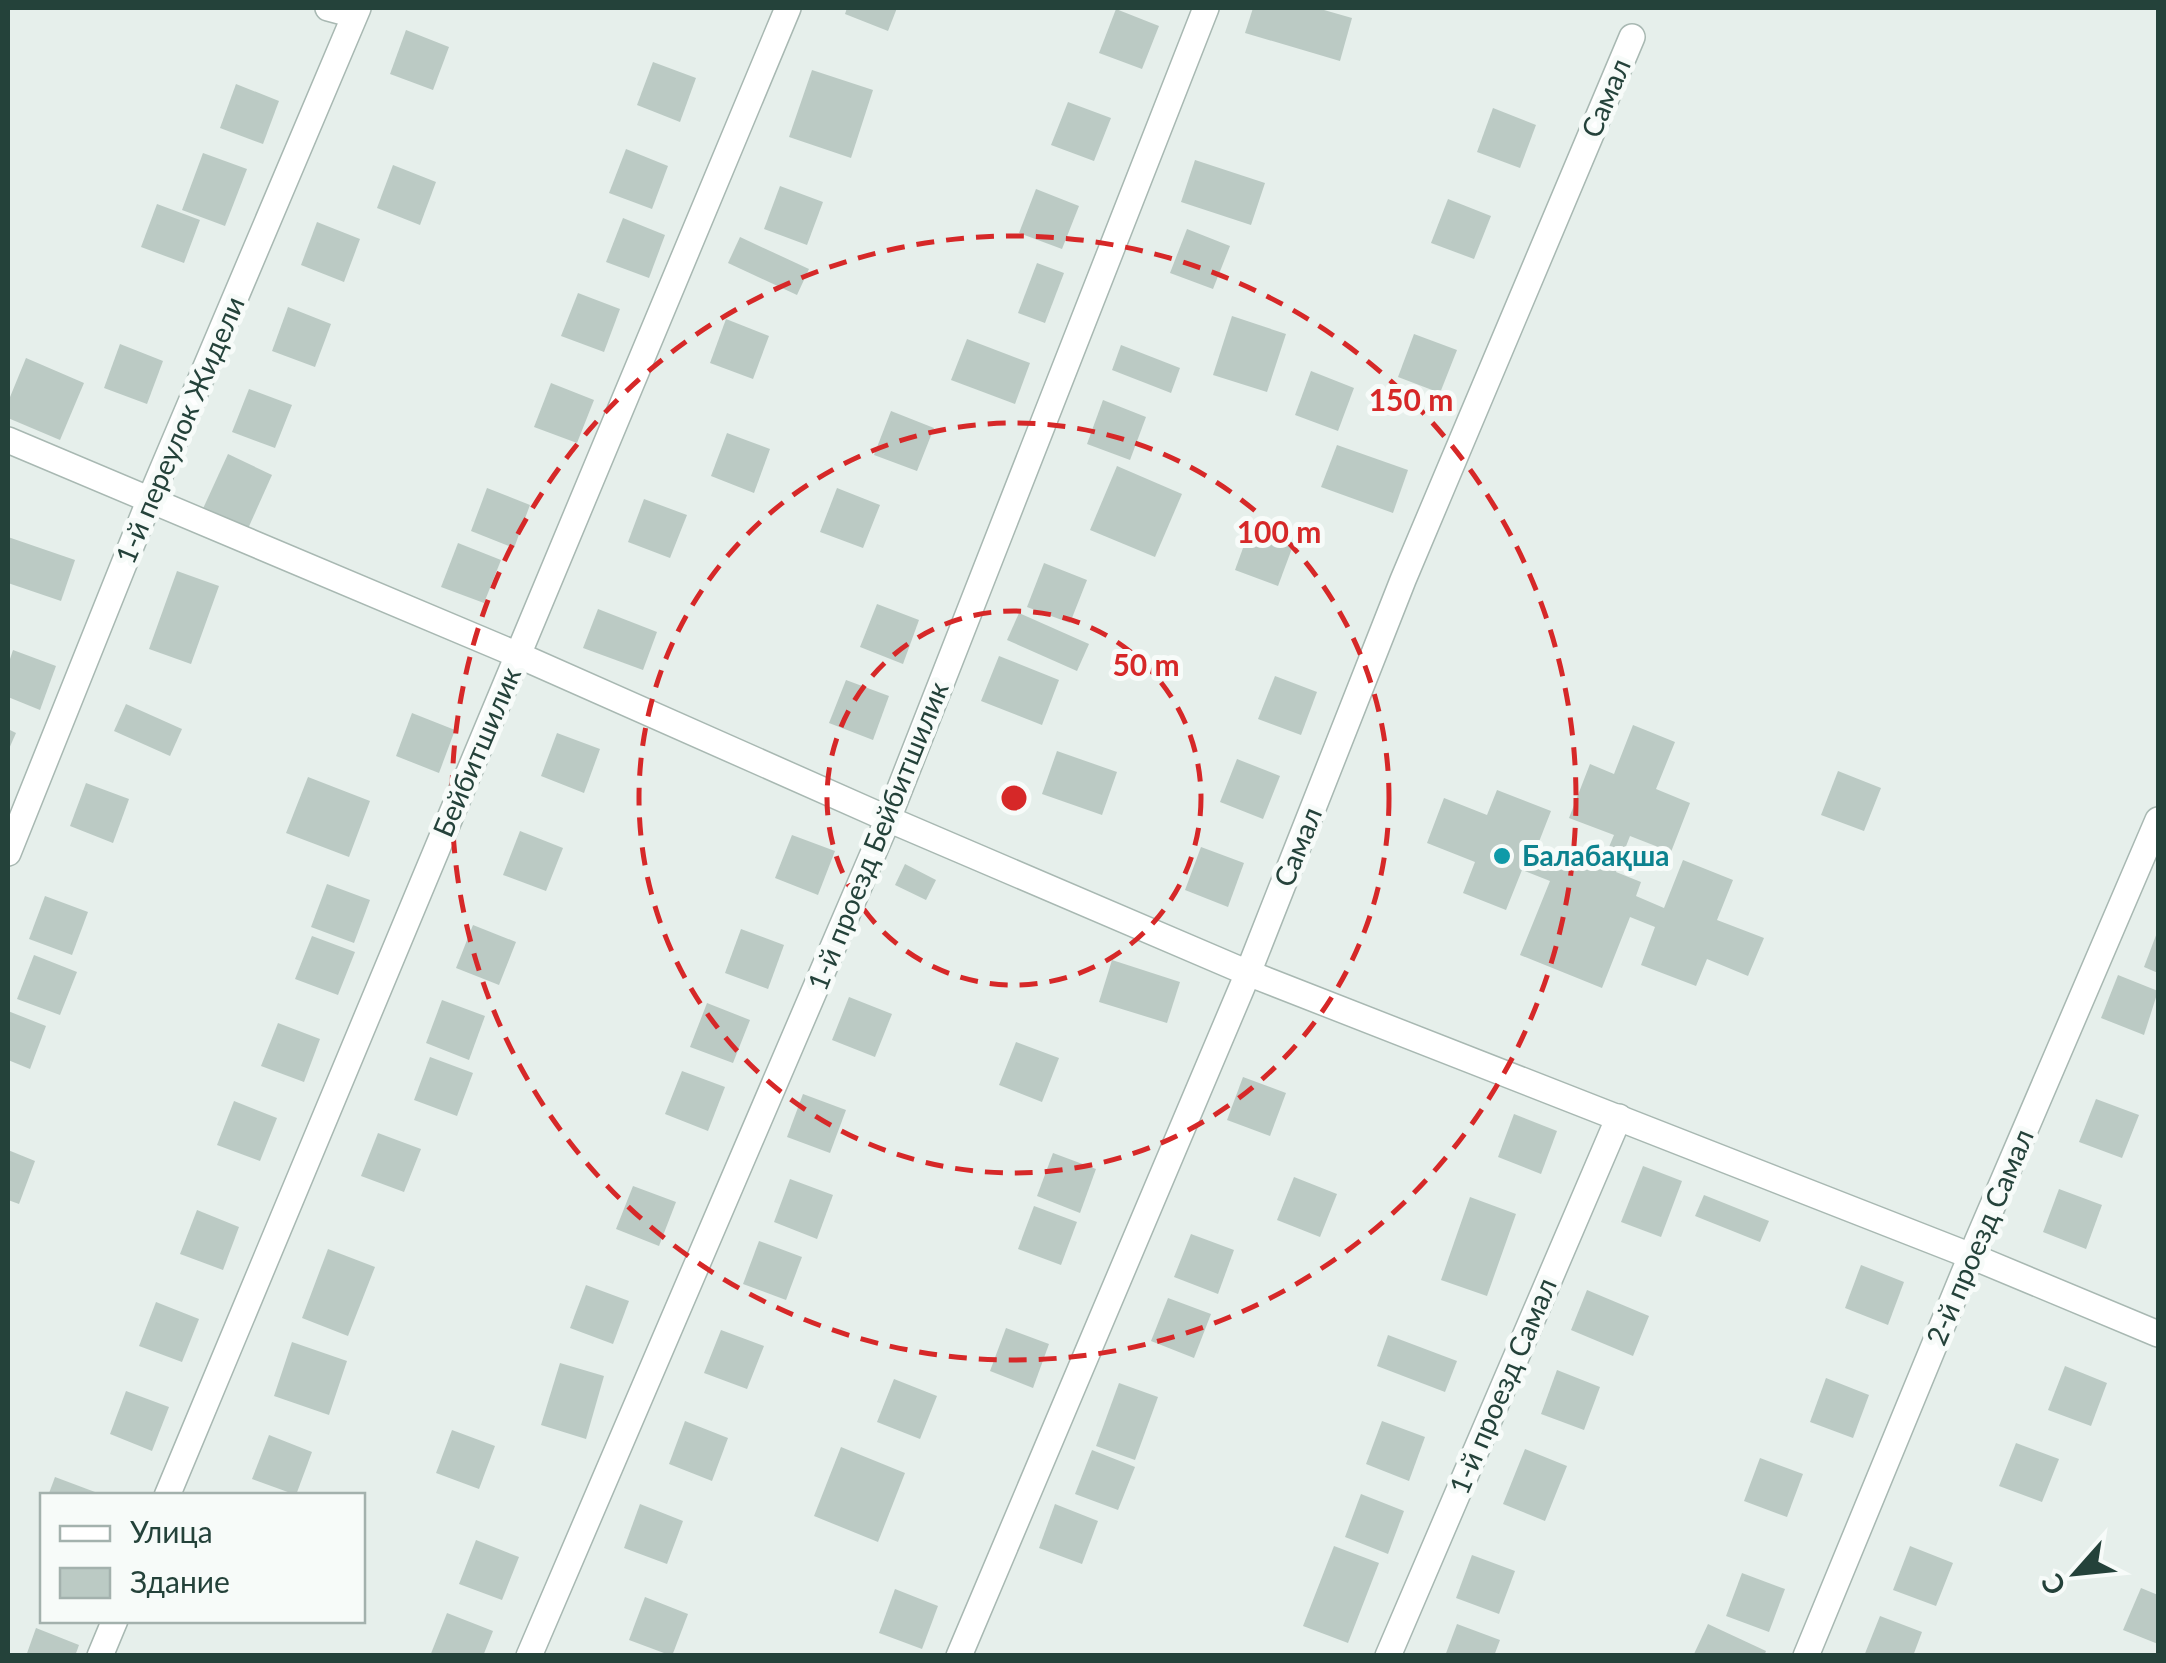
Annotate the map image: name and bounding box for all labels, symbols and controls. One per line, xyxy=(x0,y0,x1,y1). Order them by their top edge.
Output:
street label: Самал xyxy=(1573,53,1637,142)
street label: 1-й переулок Жидели xyxy=(107,291,251,568)
text: 150 m xyxy=(1369,381,1453,417)
text: 100 m xyxy=(1237,513,1321,549)
text: 50 m xyxy=(1112,646,1180,682)
street label: Бейбитшилик xyxy=(425,661,527,842)
street label: 1-й проезд Бейбитшилик xyxy=(800,676,955,995)
centre of rings xyxy=(996,780,1032,816)
street label: Самал xyxy=(1266,802,1328,891)
place label: Балабақша xyxy=(1522,838,1670,872)
marker: Балабақша xyxy=(1491,845,1513,867)
street label: 2-й проезд Самал xyxy=(1918,1123,2040,1350)
street label: 1-й проезд Самал xyxy=(1441,1272,1563,1499)
legend xyxy=(40,1493,365,1623)
text: Улица xyxy=(130,1513,213,1549)
north arrow xyxy=(2026,1523,2126,1623)
text: Здание xyxy=(130,1563,230,1599)
text: С xyxy=(2033,1568,2072,1601)

